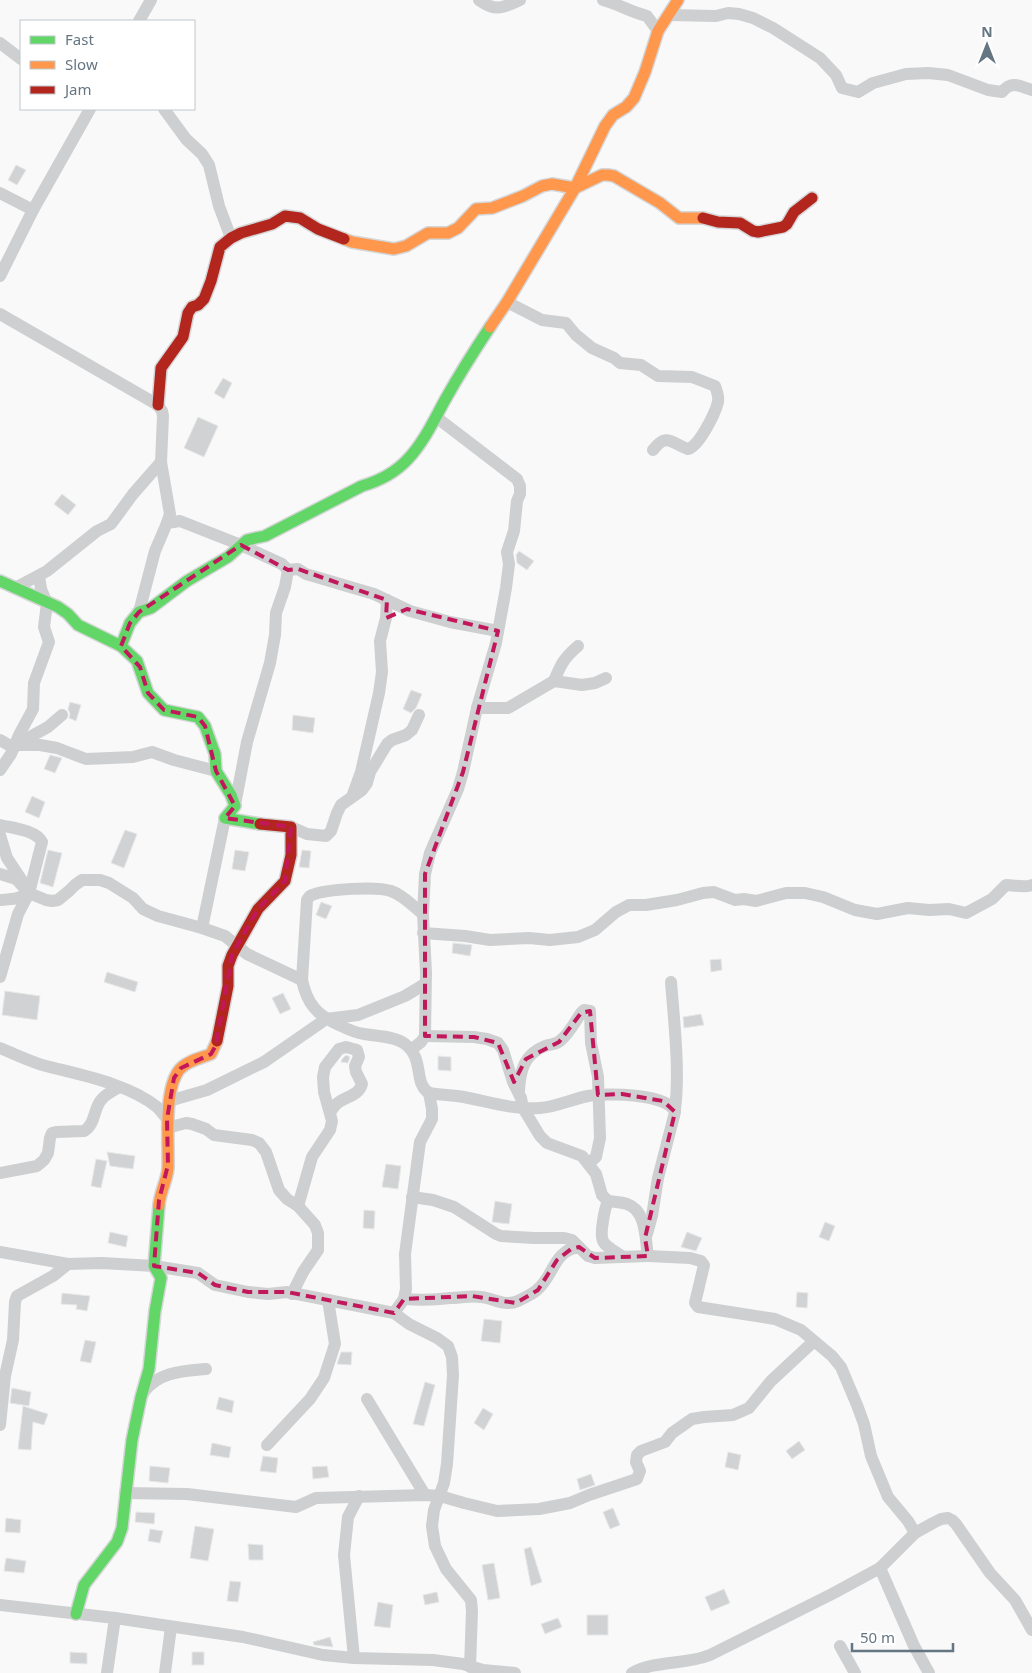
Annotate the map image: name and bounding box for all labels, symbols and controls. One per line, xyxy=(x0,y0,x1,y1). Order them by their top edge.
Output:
legend xyxy=(20,20,195,110)
north arrow xyxy=(962,20,1012,70)
text: N xyxy=(981,22,993,41)
text: Fast xyxy=(65,29,94,49)
text: Slow xyxy=(65,54,98,74)
text: Jam xyxy=(63,79,92,99)
scale bar xyxy=(852,1620,953,1652)
text: 50 m xyxy=(860,1627,895,1647)

